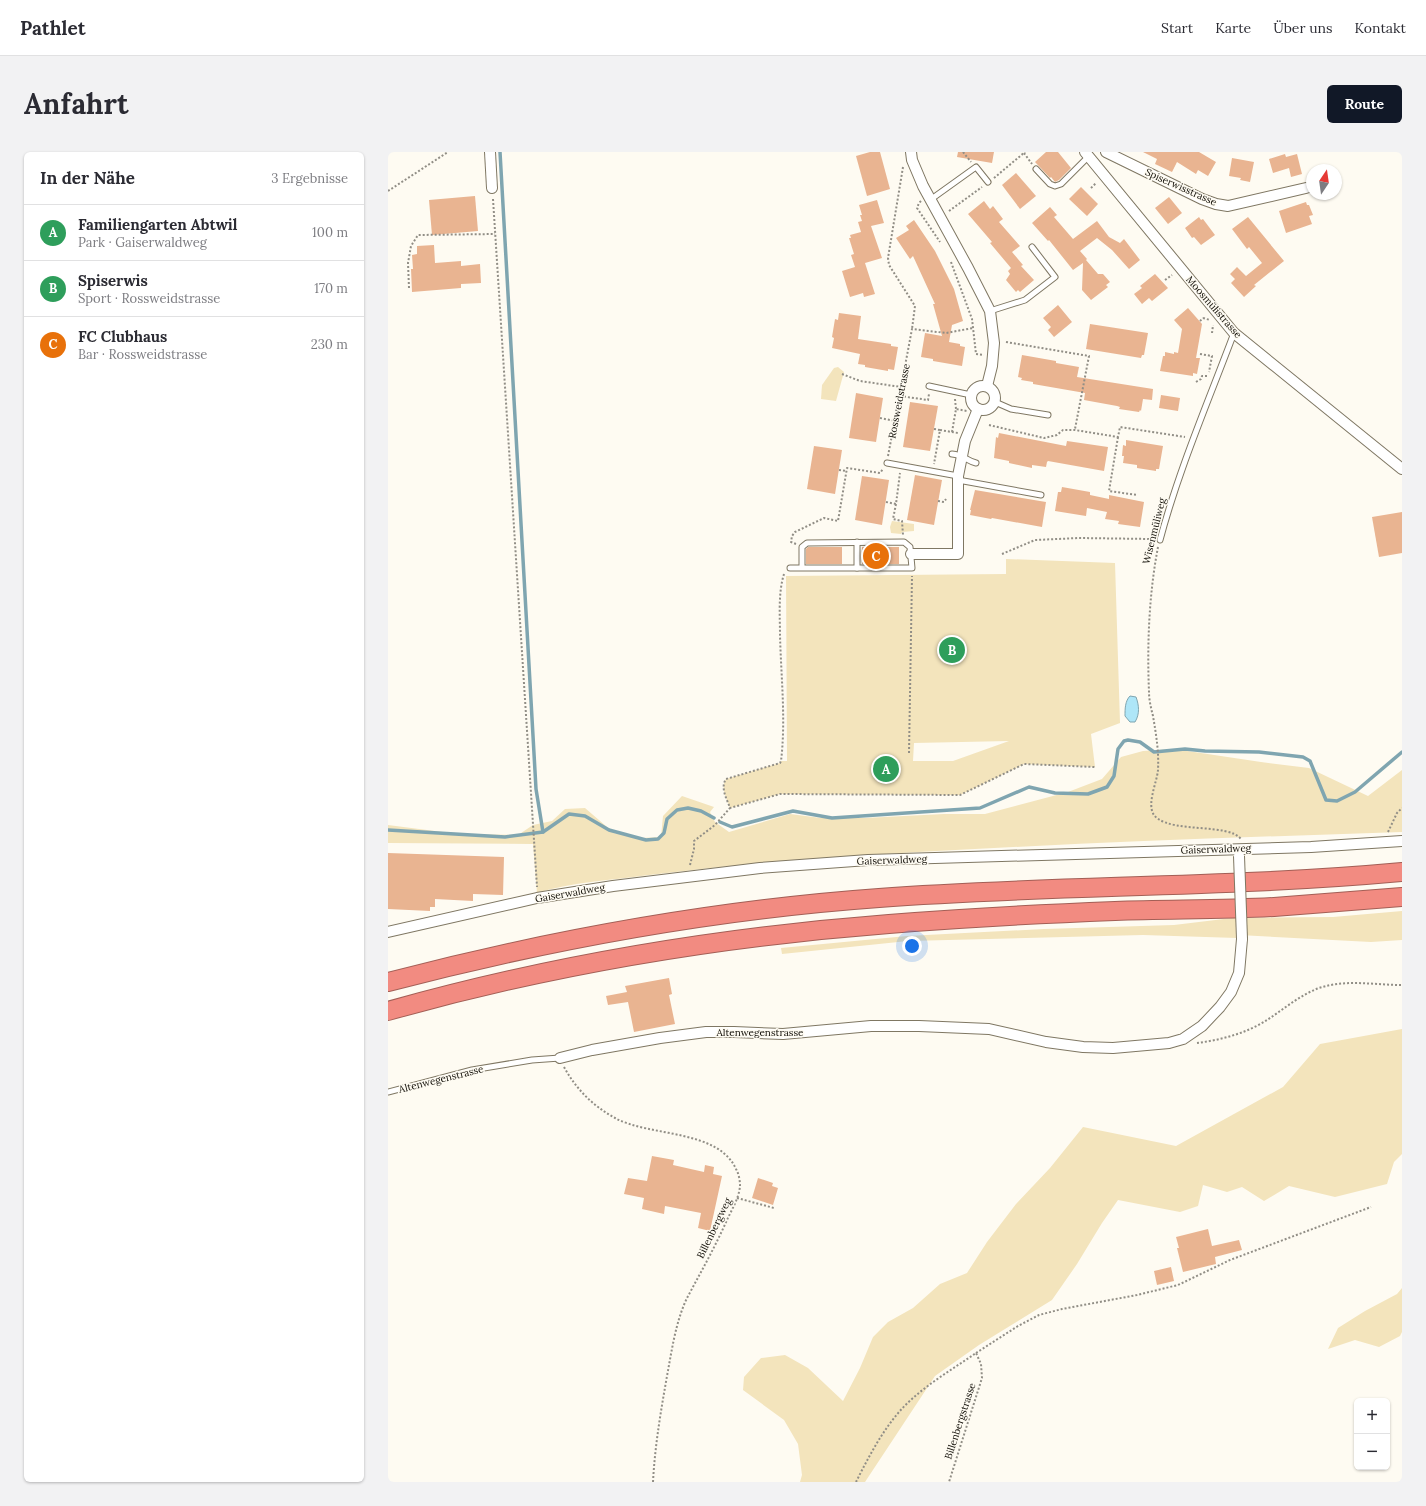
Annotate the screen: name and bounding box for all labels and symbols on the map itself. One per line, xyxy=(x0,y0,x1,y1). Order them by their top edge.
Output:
north arrow xyxy=(1306,164,1342,200)
street label: Spiserwisstrasse xyxy=(1143,165,1219,209)
street label: Moosmülistrasse xyxy=(1183,273,1245,341)
street label: Rossweidstrasse xyxy=(885,362,913,440)
street label: Wisenmüliweg xyxy=(1139,496,1169,566)
pin: C xyxy=(863,541,889,571)
pin: B xyxy=(939,635,965,665)
pin: A xyxy=(873,754,899,784)
street label: Gaiserwaldweg xyxy=(1180,841,1252,857)
street label: Gaiserwaldweg xyxy=(856,852,928,868)
street label: Gaiserwaldweg xyxy=(534,880,606,906)
your location xyxy=(902,936,922,956)
street label: Altenwegenstrasse xyxy=(715,1026,804,1039)
street label: Altenwegenstrasse xyxy=(396,1062,485,1096)
street label: Billenbergweg xyxy=(694,1195,734,1260)
street label: Billenbergstrasse xyxy=(942,1381,979,1461)

